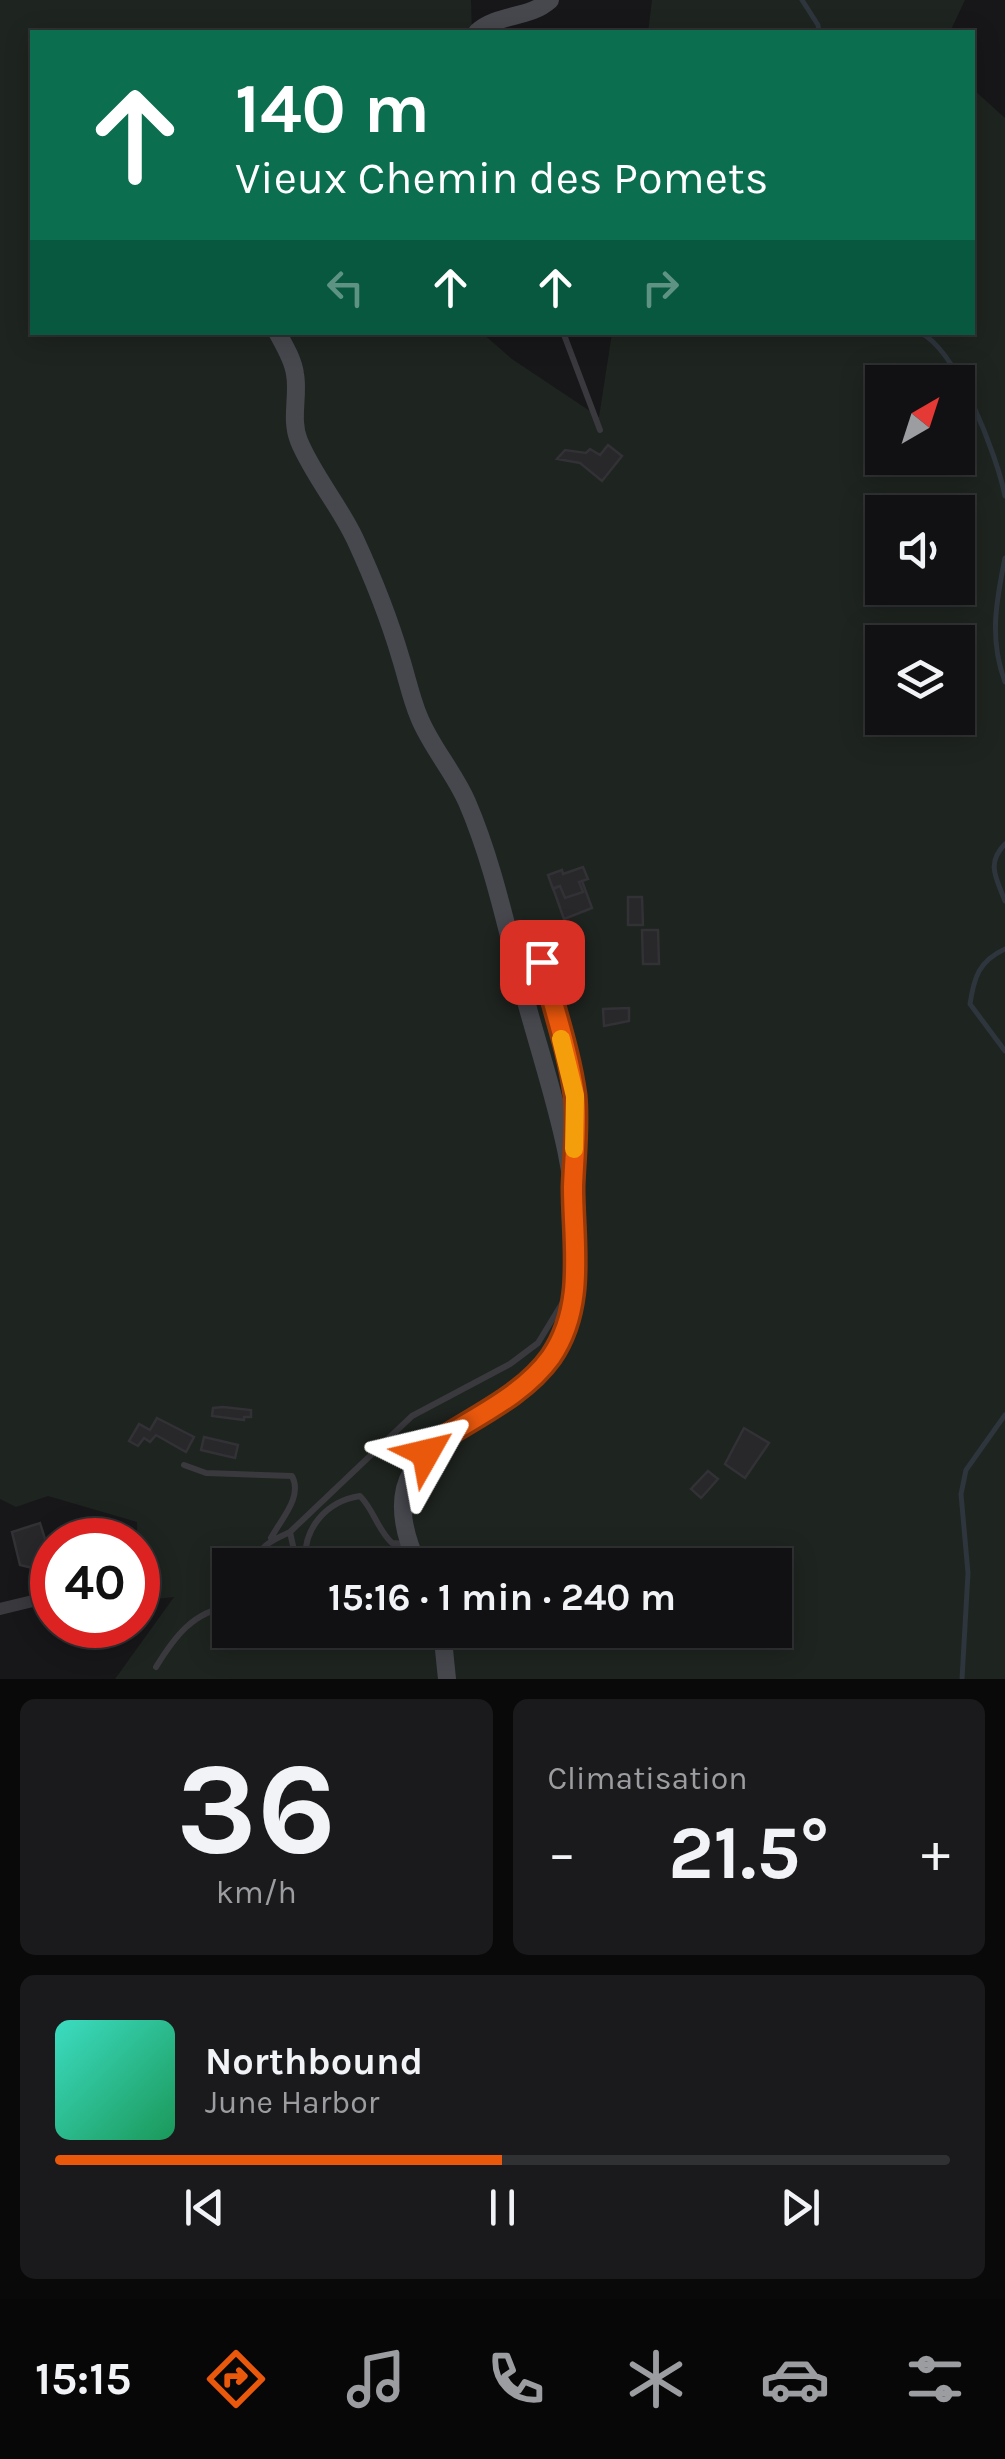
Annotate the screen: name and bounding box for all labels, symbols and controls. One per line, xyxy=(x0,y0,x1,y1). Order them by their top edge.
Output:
text: 140 m xyxy=(235,68,430,150)
icon: ahead xyxy=(70,70,200,200)
text: Vieux Chemin des Pomets xyxy=(235,152,768,204)
icon: left xyxy=(318,260,373,315)
icon: ahead xyxy=(423,260,478,315)
icon: ahead xyxy=(528,260,583,315)
icon: right xyxy=(633,260,688,315)
north arrow xyxy=(865,365,975,475)
map controls xyxy=(865,365,975,735)
button: sound xyxy=(865,495,975,605)
button: layers xyxy=(865,625,975,735)
pin xyxy=(500,920,585,1005)
icon: arrive xyxy=(515,935,570,990)
position arrow xyxy=(374,1401,478,1505)
speed limit sign: 40 xyxy=(30,1518,160,1648)
text: 15:16 · 1 min · 240 m xyxy=(328,1575,676,1620)
text: 36 xyxy=(176,1733,336,1885)
text: Climatisation xyxy=(548,1760,748,1797)
text: 21.5° xyxy=(668,1809,829,1897)
text: − xyxy=(548,1821,576,1885)
text: + xyxy=(921,1821,950,1885)
text: km/h xyxy=(216,1874,297,1911)
text: Northbound xyxy=(205,2039,423,2084)
text: June Harbor xyxy=(205,2084,379,2121)
icon: previous xyxy=(177,2180,232,2235)
icon: pause xyxy=(475,2180,530,2235)
icon: next xyxy=(773,2180,828,2235)
icon: directions xyxy=(201,2344,271,2414)
icon: music xyxy=(341,2344,411,2414)
icon: phone xyxy=(481,2344,551,2414)
icon: climate xyxy=(621,2344,691,2414)
icon: car xyxy=(760,2344,830,2414)
icon: filters xyxy=(900,2344,970,2414)
text: 15:15 xyxy=(35,2353,131,2405)

